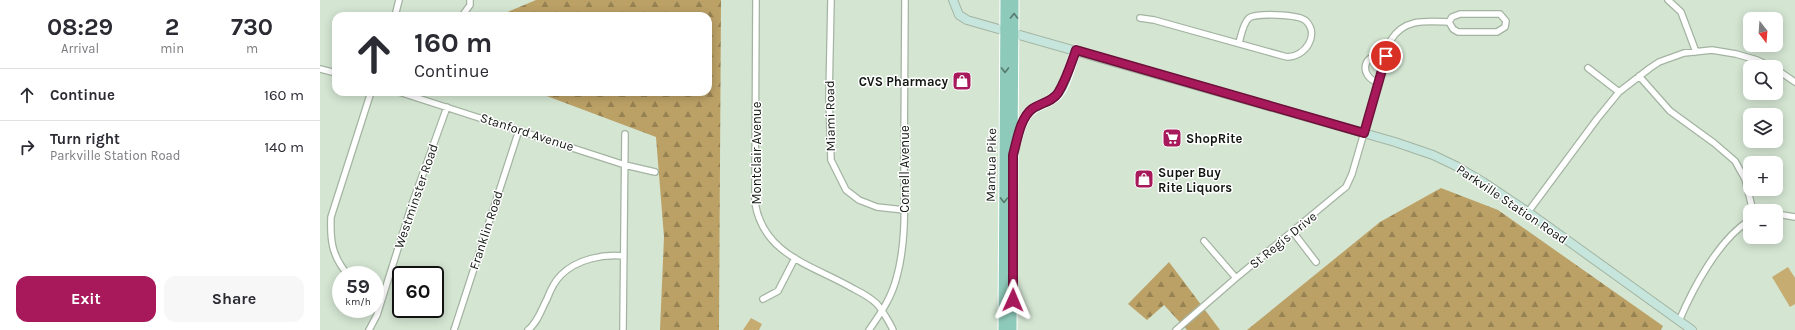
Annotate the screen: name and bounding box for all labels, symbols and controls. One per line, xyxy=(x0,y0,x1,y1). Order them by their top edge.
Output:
north arrow xyxy=(1743,12,1783,52)
map controls xyxy=(1743,12,1783,244)
text: 08:29 xyxy=(47,13,113,41)
text: 2 xyxy=(165,13,179,41)
text: 730 xyxy=(231,13,273,41)
one-way arrow xyxy=(1010,13,1018,19)
text: 160 m xyxy=(414,26,492,59)
icon: ahead xyxy=(348,28,400,80)
pin xyxy=(1369,39,1403,73)
text: Arrival xyxy=(61,41,99,56)
text: min xyxy=(160,41,184,56)
text: m xyxy=(246,41,258,56)
icon: arrive xyxy=(1375,45,1397,67)
text: Continue xyxy=(414,60,489,82)
button: search xyxy=(1743,60,1783,100)
one-way arrow xyxy=(1001,67,1009,73)
shop icon: CVS Pharmacy xyxy=(951,70,973,92)
place label: CVS Pharmacy xyxy=(859,74,948,89)
street label: Miami Road xyxy=(822,80,838,152)
icon: ahead xyxy=(16,84,38,106)
text: Continue xyxy=(50,86,115,104)
text: 160 m xyxy=(264,86,304,104)
street label: Montclair Avenue xyxy=(749,101,764,204)
button: layers xyxy=(1743,108,1783,148)
street label: Stanford Avenue xyxy=(478,110,576,154)
street label: Cornell Avenue xyxy=(897,125,912,213)
supermarket icon: ShopRite xyxy=(1161,127,1183,149)
street label: Mantua Pike xyxy=(983,128,999,202)
text: Turn right xyxy=(50,130,120,148)
place label: ShopRite xyxy=(1186,131,1242,146)
icon: right xyxy=(16,136,38,158)
text: 140 m xyxy=(264,138,304,156)
street label: Westminster Road xyxy=(391,142,441,250)
text: Parkville Station Road xyxy=(50,148,180,163)
button: + xyxy=(1743,156,1783,196)
street label: Parkville Station Road xyxy=(1454,161,1570,247)
place label: Super Buy Rite Liquors xyxy=(1158,165,1232,196)
shop icon: Super Buy Rite Liquors xyxy=(1133,168,1155,190)
street label: Franklin Road xyxy=(466,189,506,271)
one-way arrow xyxy=(999,197,1008,203)
button: − xyxy=(1743,204,1783,244)
street label: St Regis Drive xyxy=(1246,208,1320,272)
speed limit sign: 60 xyxy=(392,266,444,318)
text: 59 xyxy=(346,275,370,298)
button: Exit xyxy=(16,276,156,322)
button: Share xyxy=(164,276,304,322)
position arrow xyxy=(992,279,1034,321)
text: km/h xyxy=(345,296,371,308)

